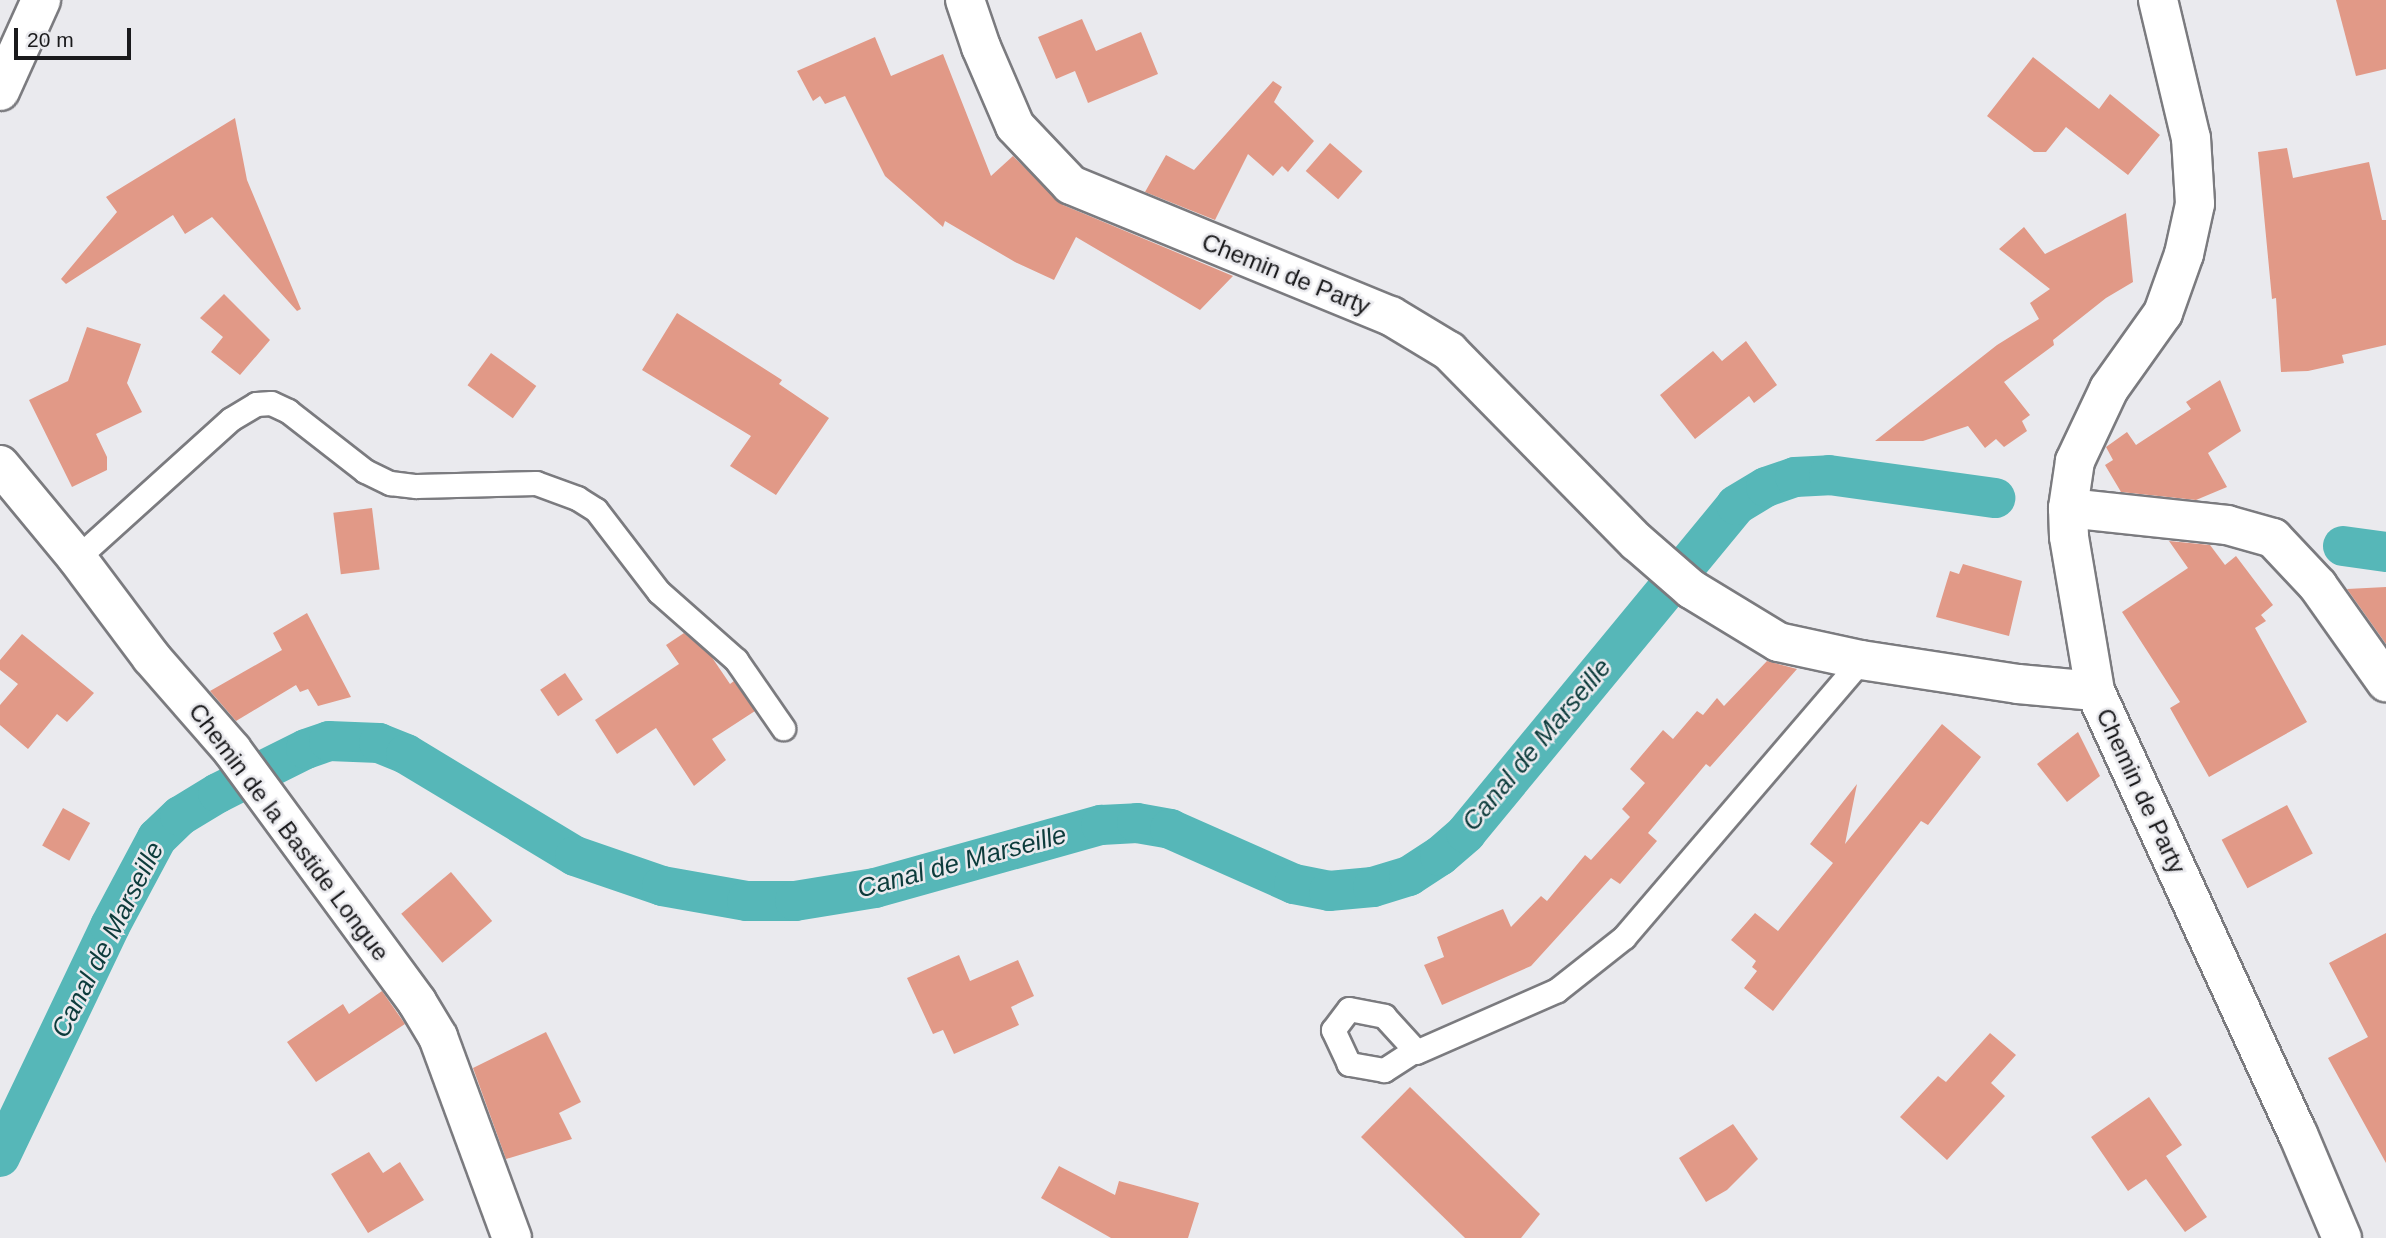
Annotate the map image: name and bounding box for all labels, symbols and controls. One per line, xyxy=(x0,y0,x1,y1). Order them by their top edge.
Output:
scale bar xyxy=(18,14,135,58)
text: 20 m xyxy=(27,28,74,51)
street label: Chemin de Party xyxy=(1198,227,1374,321)
water label: Canal de Marseille xyxy=(1456,652,1618,838)
street label: Chemin de la Bastide Longue xyxy=(183,698,395,966)
street label: Chemin de Party xyxy=(2090,704,2192,878)
water label: Canal de Marseille xyxy=(854,819,1070,905)
water label: Canal de Marseille xyxy=(45,837,171,1043)

